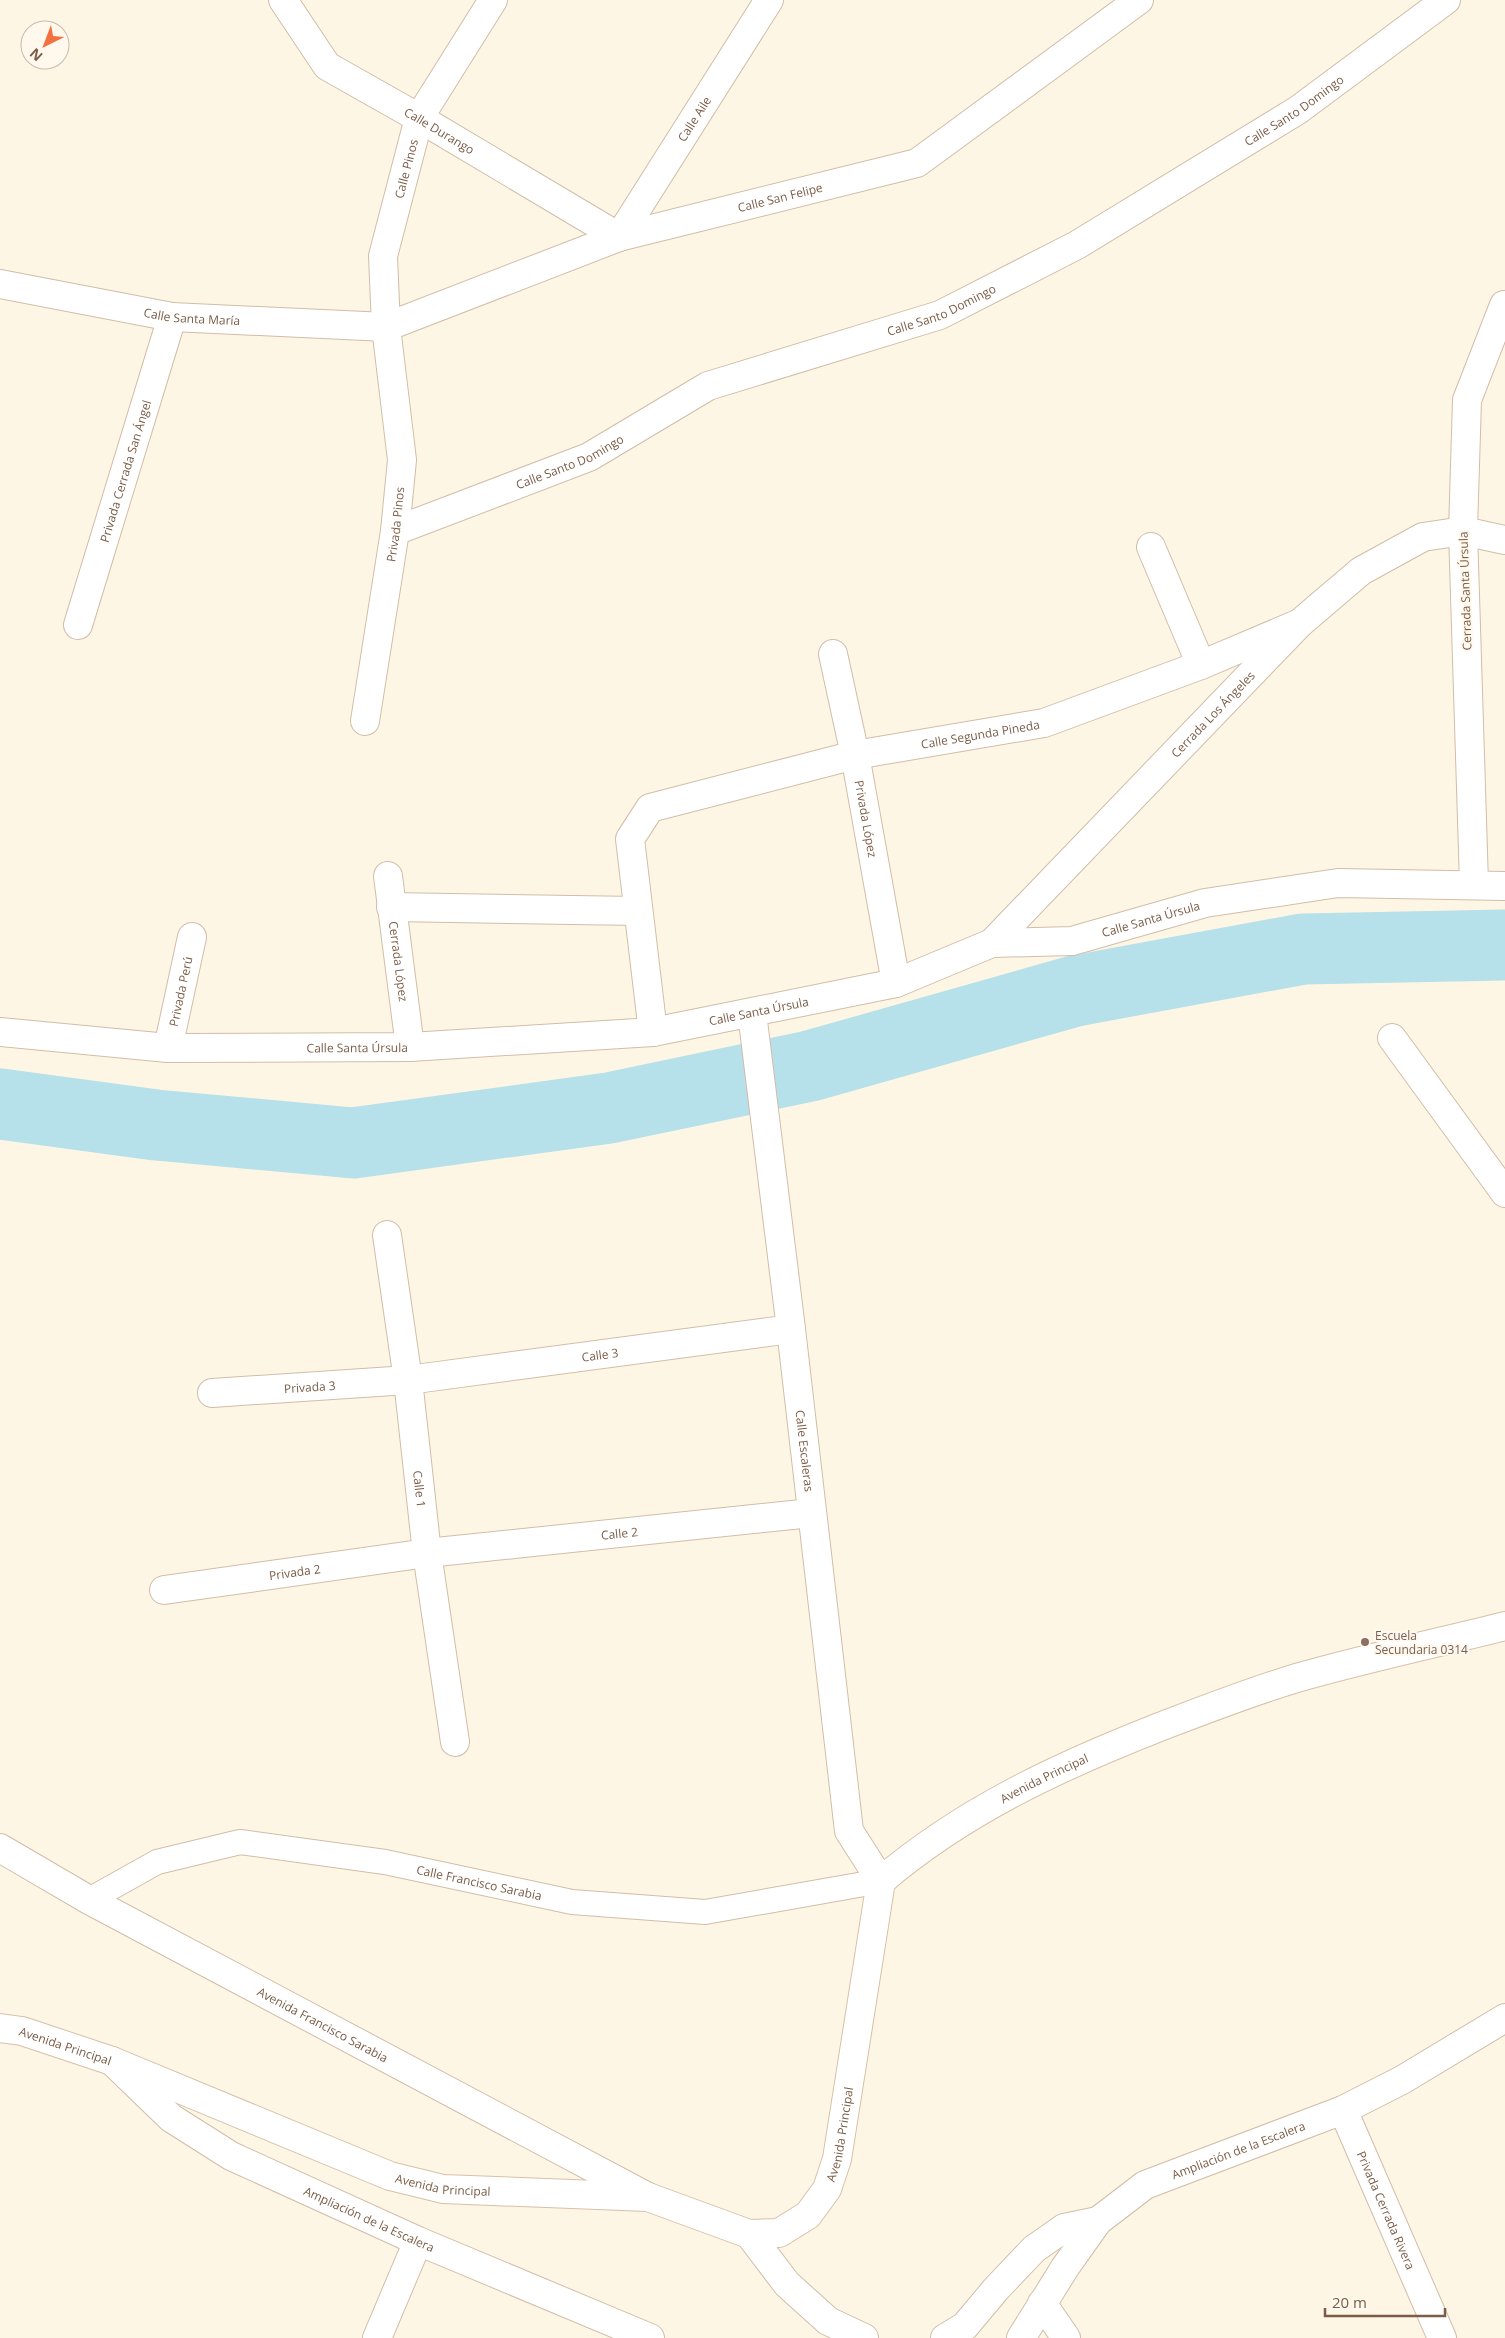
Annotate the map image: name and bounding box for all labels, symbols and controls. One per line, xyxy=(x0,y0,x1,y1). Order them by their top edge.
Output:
north arrow xyxy=(20,20,70,70)
text: N xyxy=(25,44,47,66)
street label: Calle Santo Domingo xyxy=(1241,71,1347,150)
street label: Calle Aile xyxy=(673,93,715,145)
street label: Calle Durango xyxy=(401,103,478,158)
street label: Calle Pinos xyxy=(390,137,422,200)
street label: Calle San Felipe xyxy=(736,178,824,216)
street label: Calle Santo Domingo xyxy=(885,279,999,339)
street label: Calle Santa María xyxy=(142,303,241,329)
street label: Privada Cerrada San Ángel xyxy=(95,398,155,544)
street label: Calle Santo Domingo xyxy=(513,430,627,493)
street label: Privada Pinos xyxy=(382,486,408,563)
street label: Cerrada Santa Úrsula xyxy=(1454,531,1476,651)
street label: Cerrada Los Ángeles xyxy=(1167,667,1258,761)
street label: Calle Segunda Pineda xyxy=(920,715,1041,752)
street label: Privada López xyxy=(851,779,882,859)
street label: Calle Santa Úrsula xyxy=(1100,896,1202,941)
street label: Cerrada López xyxy=(385,920,413,1003)
street label: Privada Perú xyxy=(164,955,196,1028)
street label: Calle Santa Úrsula xyxy=(707,992,810,1029)
street label: Calle Santa Úrsula xyxy=(307,1039,408,1056)
street label: Calle 3 xyxy=(580,1344,619,1365)
street label: Privada 3 xyxy=(283,1376,336,1397)
street label: Calle Escaleras xyxy=(792,1409,818,1493)
street label: Calle 1 xyxy=(409,1469,430,1508)
street label: Calle 2 xyxy=(600,1523,639,1543)
street label: Privada 2 xyxy=(268,1560,322,1584)
place label: Escuela Secundaria 0314 xyxy=(1375,1627,1468,1658)
marker: Escuela Secundaria 0314 xyxy=(1359,1636,1371,1648)
street label: Avenida Principal xyxy=(997,1749,1091,1807)
street label: Calle Francisco Sarabia xyxy=(415,1860,543,1904)
street label: Avenida Francisco Sarabia xyxy=(255,1983,391,2066)
street label: Avenida Principal xyxy=(17,2022,114,2069)
street label: Avenida Principal xyxy=(822,2086,857,2184)
street label: Ampliación de la Escalera xyxy=(1169,2117,1307,2183)
street label: Privada Cerrada Rivera xyxy=(1353,2148,1420,2272)
street label: Avenida Principal xyxy=(394,2169,491,2199)
street label: Ampliación de la Escalera xyxy=(301,2182,437,2256)
scale bar xyxy=(1325,2286,1445,2318)
text: 20 m xyxy=(1332,2292,1367,2312)

